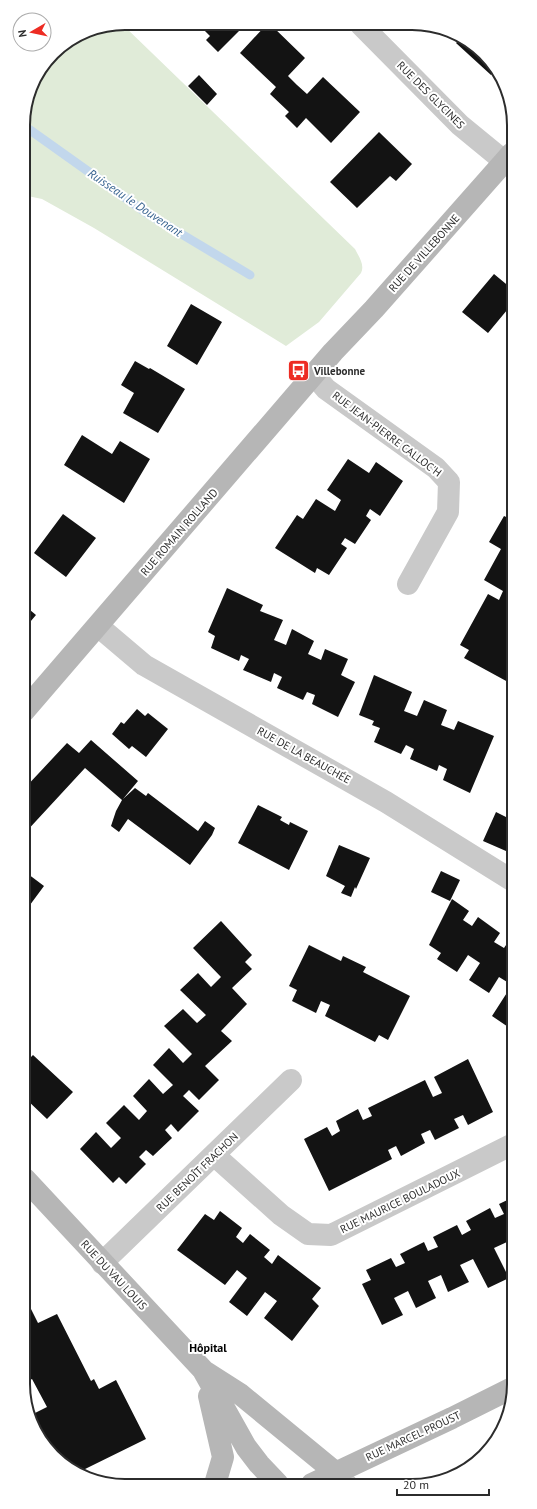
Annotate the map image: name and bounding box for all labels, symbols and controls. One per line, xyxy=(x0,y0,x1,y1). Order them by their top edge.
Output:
north arrow xyxy=(12,12,52,52)
text: N xyxy=(15,29,30,38)
street label: RUE DES GLYCINES xyxy=(394,58,468,132)
water label: Ruisseau le Douvenant xyxy=(85,165,186,240)
street label: RUE DE VILLEBONNE xyxy=(385,211,463,295)
bus stop icon: Villebonne xyxy=(286,358,312,384)
place label: Villebonne xyxy=(313,364,365,378)
street label: RUE JEAN-PIERRE CALLOC'H xyxy=(330,388,444,480)
street label: RUE ROMAIN ROLLAND xyxy=(137,486,221,578)
street label: RUE DE LA BEAUCHÉE xyxy=(255,724,353,787)
street label: RUE BENOÎT FRACHON xyxy=(153,1129,241,1215)
street label: RUE MAURICE BOULADOUX xyxy=(338,1166,462,1236)
street label: RUE DU VAU LOUIS xyxy=(78,1237,150,1313)
district label: Hôpital xyxy=(189,1340,227,1355)
street label: RUE MARCEL PROUST xyxy=(363,1408,463,1464)
scale bar xyxy=(397,1471,489,1497)
text: 20 m xyxy=(403,1477,429,1492)

